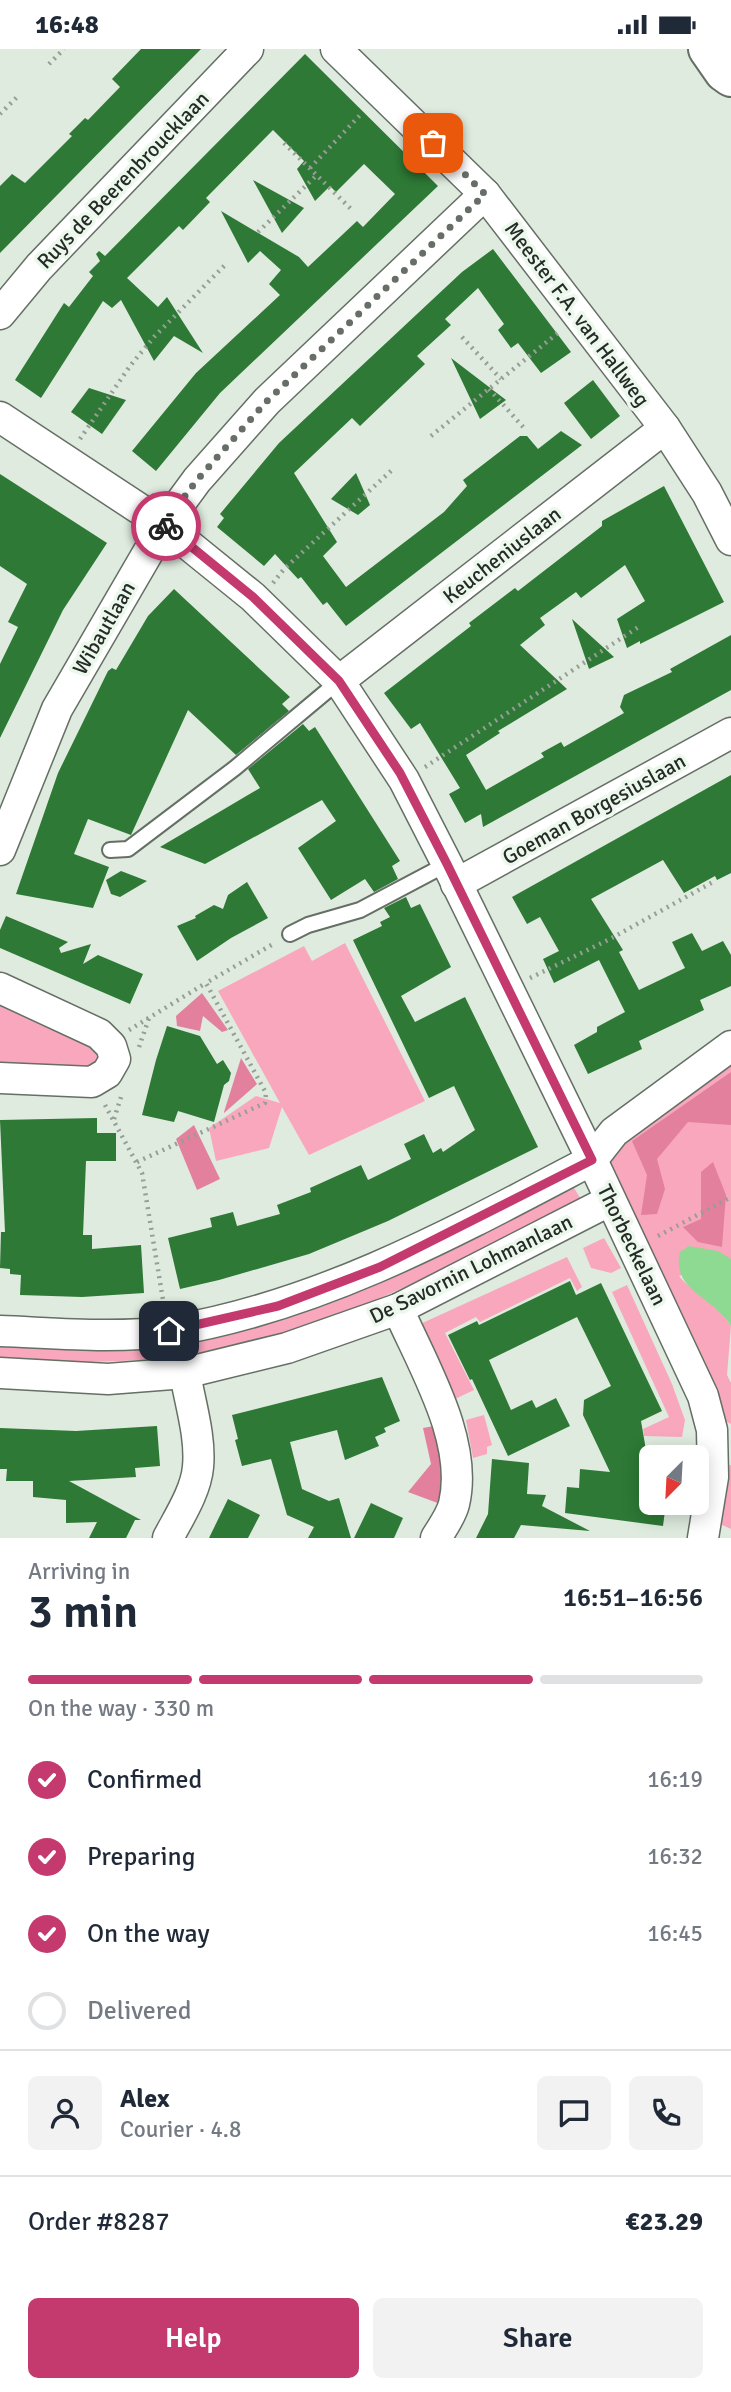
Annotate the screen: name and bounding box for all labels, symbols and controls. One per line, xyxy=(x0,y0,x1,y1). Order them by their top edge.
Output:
text: 16:48 xyxy=(35,9,99,41)
street label: Ruys de Beerenbroucklaan xyxy=(32,86,214,274)
pin xyxy=(403,113,463,173)
icon: bag xyxy=(414,124,452,162)
street label: Meester F.A. van Hallweg xyxy=(499,216,655,412)
courier xyxy=(131,491,201,561)
street label: Keucheniuslaan xyxy=(438,501,566,609)
icon: bike xyxy=(147,507,185,545)
street label: Wibautlaan xyxy=(67,577,141,679)
street label: Goeman Borgesiuslaan xyxy=(498,748,690,870)
street label: Thorbeckelaan xyxy=(591,1180,673,1310)
street label: De Savornin Lohmanlaan xyxy=(365,1209,577,1329)
pin xyxy=(139,1301,199,1361)
icon: home xyxy=(150,1312,188,1350)
north arrow xyxy=(639,1445,709,1515)
map controls xyxy=(639,1445,709,1515)
text: Arriving in xyxy=(28,1557,130,1586)
text: 16:51–16:56 xyxy=(563,1582,703,1614)
text: 3 min xyxy=(28,1584,138,1640)
text: On the way · 330 m xyxy=(28,1694,214,1723)
icon: check xyxy=(28,1761,66,1799)
text: Confirmed xyxy=(87,1764,202,1796)
text: 16:19 xyxy=(647,1765,703,1794)
icon: check xyxy=(28,1838,66,1876)
text: Preparing xyxy=(87,1841,195,1873)
text: 16:32 xyxy=(647,1842,703,1871)
icon: check xyxy=(28,1915,66,1953)
text: On the way xyxy=(87,1918,210,1950)
text: 16:45 xyxy=(647,1919,703,1948)
text: Delivered xyxy=(87,1995,192,2027)
button: person xyxy=(28,2076,102,2150)
button: chat xyxy=(537,2076,611,2150)
button: phone xyxy=(629,2076,703,2150)
text: Alex xyxy=(120,2083,170,2115)
text: Courier · 4.8 xyxy=(120,2115,241,2144)
text: Order #8287 xyxy=(28,2206,169,2238)
text: €23.29 xyxy=(625,2206,703,2238)
button: Help xyxy=(28,2298,359,2378)
button: Share xyxy=(373,2298,703,2378)

